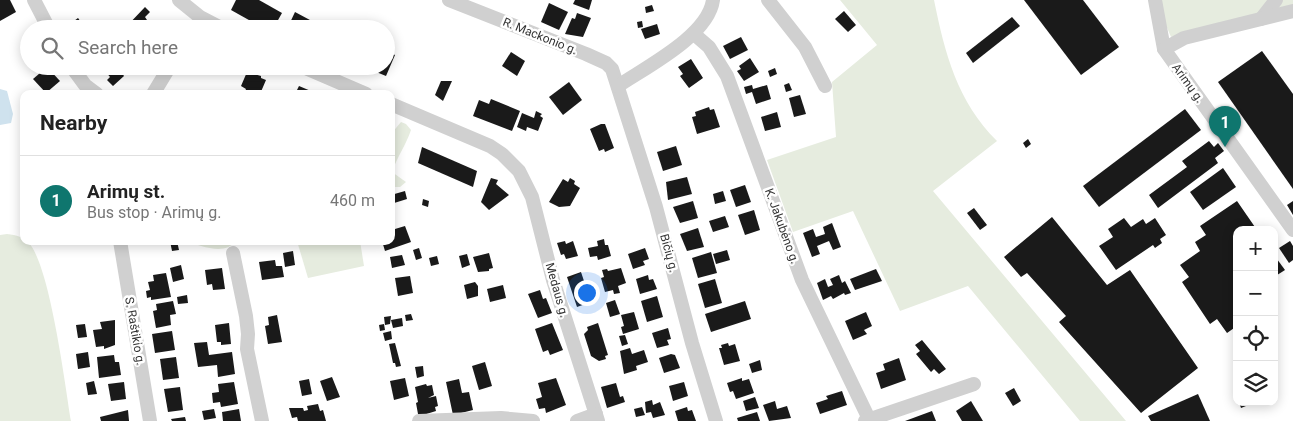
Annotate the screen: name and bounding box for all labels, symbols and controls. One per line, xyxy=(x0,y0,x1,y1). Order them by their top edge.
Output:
street label: R. Mackonio g. xyxy=(501,15,579,57)
search box xyxy=(20,20,395,75)
icon: search xyxy=(38,34,66,62)
text: Search here xyxy=(78,36,178,59)
street label: Arimų g. xyxy=(1169,61,1207,105)
pin: 1 xyxy=(1209,106,1241,147)
text: Nearby xyxy=(40,111,107,135)
text: Arimų st. xyxy=(87,180,165,203)
street label: K. Jakubėno g. xyxy=(762,187,802,265)
text: 1 xyxy=(51,191,61,210)
text: 460 m xyxy=(330,191,375,210)
text: Bus stop · Arimų g. xyxy=(87,203,221,222)
map controls xyxy=(1233,226,1278,406)
button: + xyxy=(1233,226,1278,271)
street label: Bičių g. xyxy=(657,232,681,274)
street label: Medaus g. xyxy=(543,261,571,319)
button: − xyxy=(1233,271,1278,316)
your location xyxy=(574,280,600,306)
street label: S. Raštikio g. xyxy=(122,296,148,366)
button: locate xyxy=(1233,316,1278,361)
button: layers xyxy=(1233,361,1278,406)

